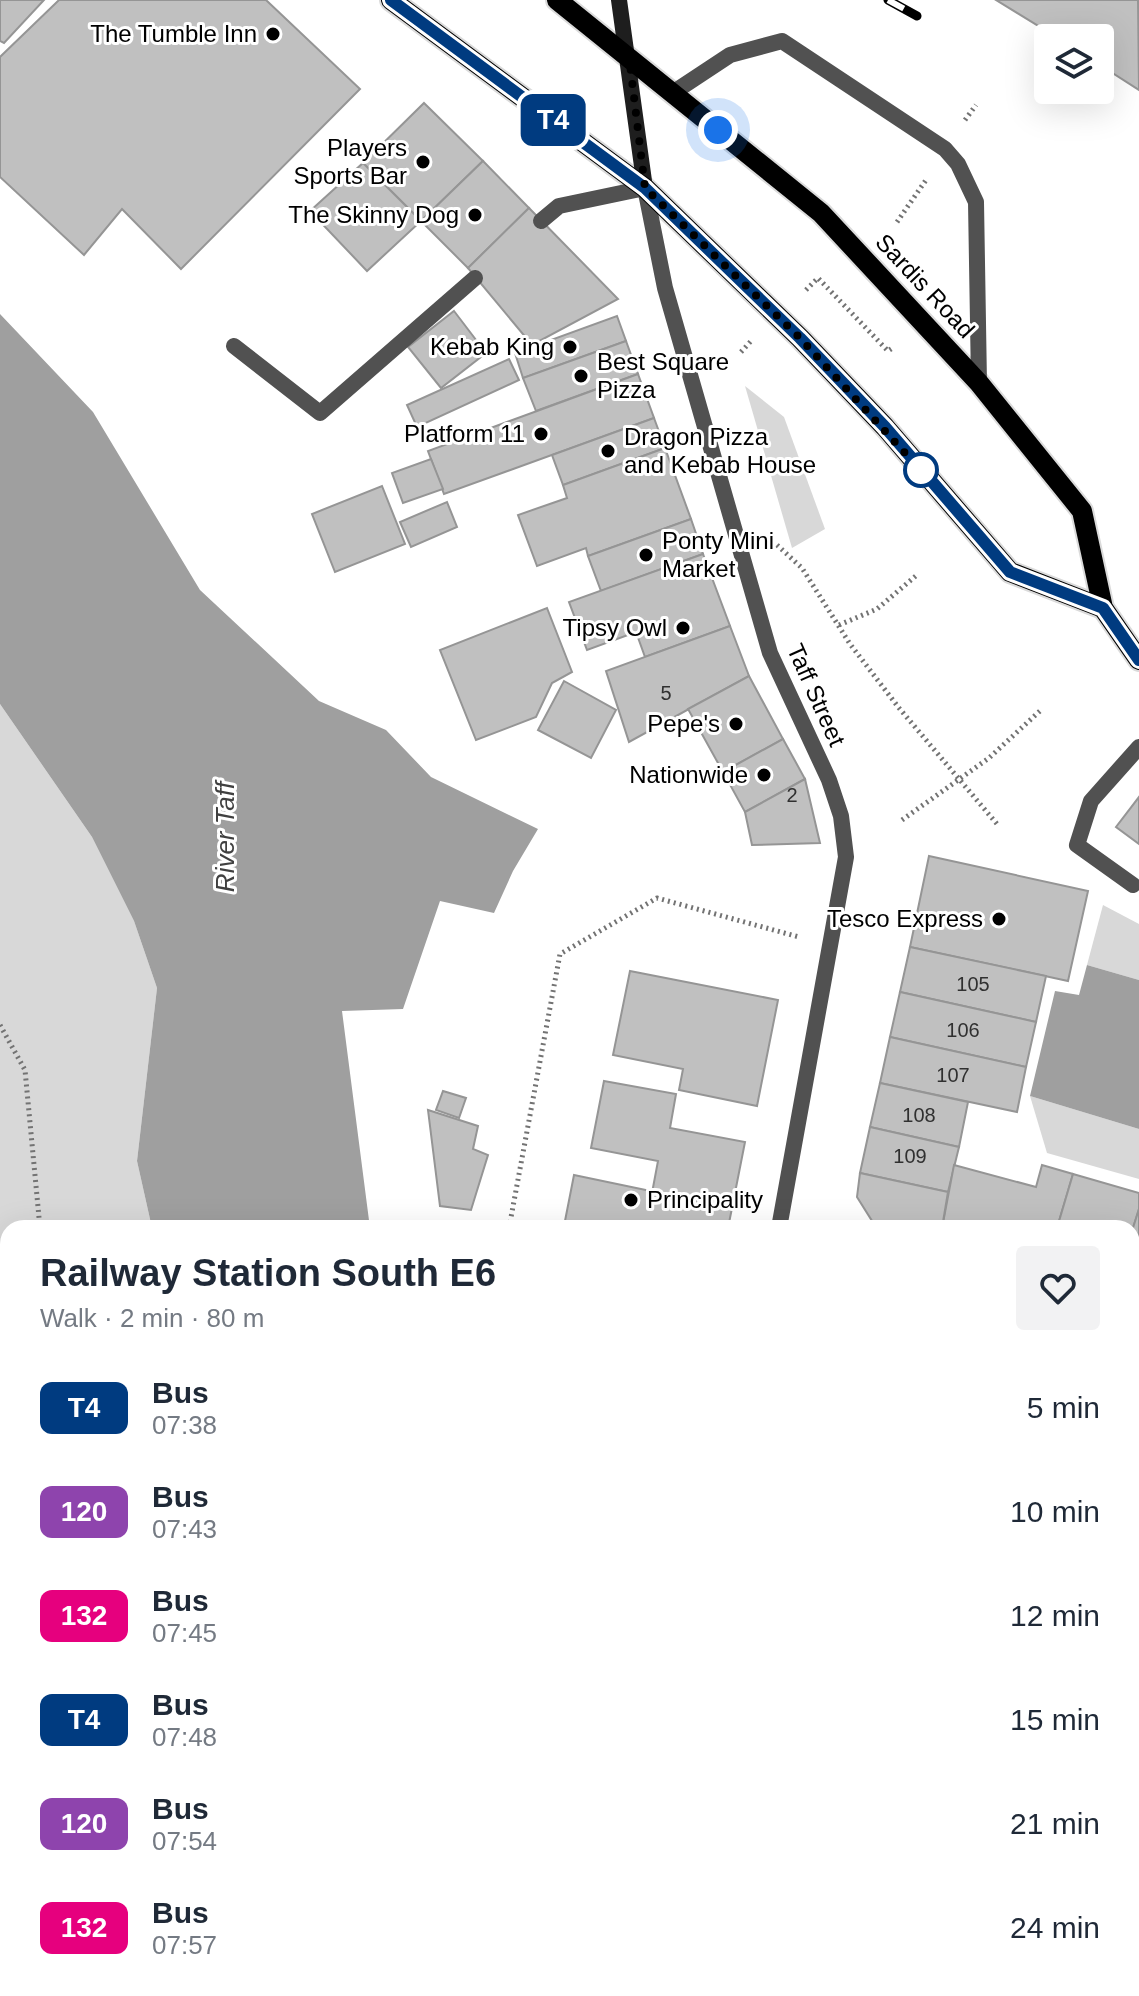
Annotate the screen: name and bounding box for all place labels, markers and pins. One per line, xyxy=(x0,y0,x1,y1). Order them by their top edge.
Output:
place label: The Tumble Inn xyxy=(90,20,257,47)
marker: The Tumble Inn xyxy=(264,25,282,43)
place label: Players Sports Bar xyxy=(294,134,407,189)
marker: Players Sports Bar xyxy=(414,153,432,171)
place label: The Skinny Dog xyxy=(288,201,459,228)
marker: The Skinny Dog xyxy=(466,206,484,224)
place label: Kebab King xyxy=(430,333,554,360)
marker: Kebab King xyxy=(561,338,579,356)
place label: Best Square Pizza xyxy=(597,348,729,403)
marker: Best Square Pizza xyxy=(572,367,590,385)
place label: Platform 11 xyxy=(404,420,525,447)
place label: Dragon Pizza and Kebab House xyxy=(624,423,816,478)
marker: Platform 11 xyxy=(532,425,550,443)
marker: Dragon Pizza and Kebab House xyxy=(599,442,617,460)
unlabelled marker xyxy=(904,453,938,487)
place label: Ponty Mini Market xyxy=(662,527,774,582)
marker: Ponty Mini Market xyxy=(637,546,655,564)
place label: Tipsy Owl xyxy=(563,614,667,641)
marker: Tipsy Owl xyxy=(674,619,692,637)
place label: Pepe's xyxy=(647,710,720,737)
marker: Pepe's xyxy=(727,715,745,733)
place label: Nationwide xyxy=(629,761,748,788)
marker: Nationwide xyxy=(755,766,773,784)
place label: Tesco Express xyxy=(827,905,983,932)
marker: Tesco Express xyxy=(990,910,1008,928)
place label: Principality xyxy=(647,1186,763,1213)
marker: Principality xyxy=(622,1191,640,1209)

